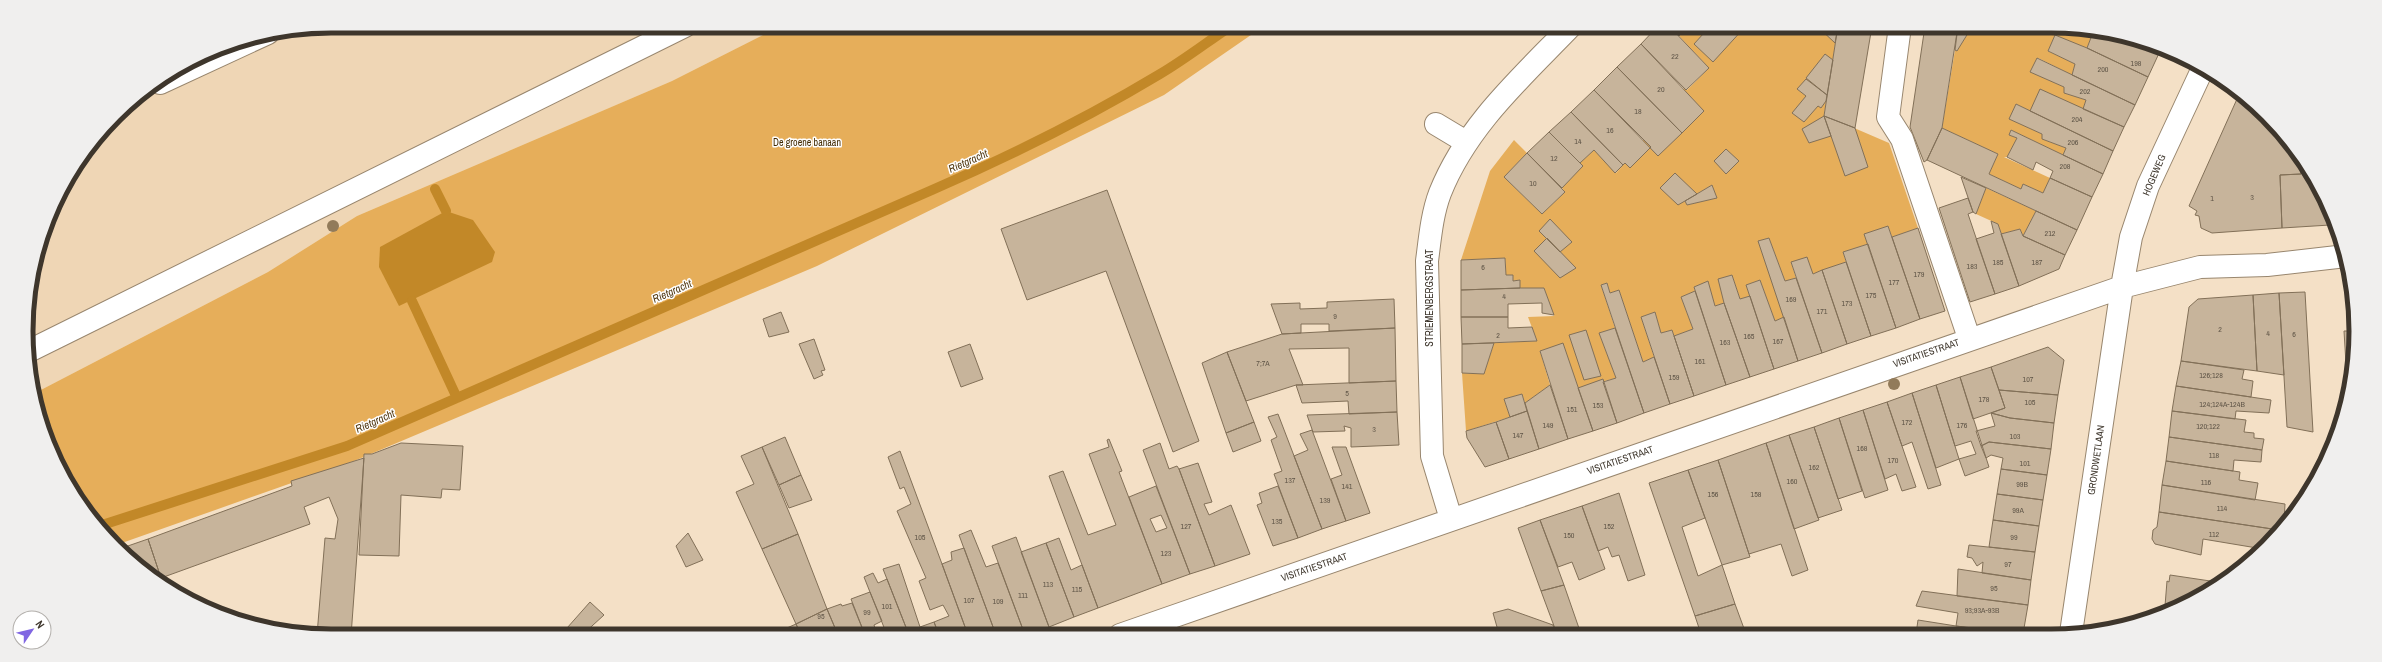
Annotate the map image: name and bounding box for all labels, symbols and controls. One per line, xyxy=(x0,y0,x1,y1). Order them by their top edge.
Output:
house number: 22 xyxy=(1671,51,1679,61)
house number: 198 xyxy=(2131,58,2142,68)
house number: 200 xyxy=(2098,64,2109,74)
house number: 20 xyxy=(1657,84,1665,94)
house number: 202 xyxy=(2080,86,2091,96)
house number: 18 xyxy=(1634,106,1642,116)
house number: 204 xyxy=(2072,114,2083,124)
house number: 16 xyxy=(1606,125,1614,135)
park label: De groene banaan xyxy=(773,136,841,149)
house number: 14 xyxy=(1574,136,1582,146)
house number: 206 xyxy=(2068,137,2079,147)
water label: Rietgracht xyxy=(946,146,990,176)
street label: HOGEWEG xyxy=(2139,152,2169,198)
house number: 12 xyxy=(1550,153,1558,163)
house number: 208 xyxy=(2060,161,2071,171)
house number: 10 xyxy=(1529,178,1537,188)
house number: 3 xyxy=(2250,192,2254,202)
house number: 1 xyxy=(2210,193,2214,203)
house number: 212 xyxy=(2045,228,2056,238)
street label: STRIEMENBERGSTRAAT xyxy=(1423,249,1436,347)
house number: 185 xyxy=(1993,257,2004,267)
house number: 187 xyxy=(2032,257,2043,267)
house number: 183 xyxy=(1967,261,1978,271)
house number: 6 xyxy=(1481,262,1485,272)
house number: 179 xyxy=(1914,269,1925,279)
water label: Rietgracht xyxy=(650,276,694,306)
house number: 177 xyxy=(1889,277,1900,287)
house number: 175 xyxy=(1866,290,1877,300)
house number: 4 xyxy=(1502,291,1506,301)
house number: 169 xyxy=(1786,294,1797,304)
house number: 173 xyxy=(1842,298,1853,308)
house number: 171 xyxy=(1817,306,1828,316)
house number: 9 xyxy=(1333,311,1337,321)
house number: 2 xyxy=(2218,324,2222,334)
house number: 4 xyxy=(2266,328,2270,338)
house number: 6 xyxy=(2292,329,2296,339)
house number: 2 xyxy=(1496,330,1500,340)
house number: 165 xyxy=(1744,331,1755,341)
house number: 167 xyxy=(1773,336,1784,346)
street label: VISITATIESTRAAT xyxy=(1891,336,1961,370)
house number: 163 xyxy=(1720,337,1731,347)
house number: 161 xyxy=(1695,356,1706,366)
house number: 7;7A xyxy=(1256,358,1270,368)
house number: 126;128 xyxy=(2199,370,2223,380)
house number: 159 xyxy=(1669,372,1680,382)
house number: 107 xyxy=(2023,374,2034,384)
house number: 5 xyxy=(1345,388,1349,398)
house number: 178 xyxy=(1979,394,1990,404)
house number: 105 xyxy=(2025,397,2036,407)
house number: 124;124A-124B xyxy=(2199,399,2245,409)
house number: 153 xyxy=(1593,400,1604,410)
house number: 151 xyxy=(1567,404,1578,414)
water label: Rietgracht xyxy=(353,406,397,436)
house number: 172 xyxy=(1902,417,1913,427)
house number: 149 xyxy=(1543,420,1554,430)
house number: 176 xyxy=(1957,420,1968,430)
house number: 120;122 xyxy=(2196,421,2220,431)
house number: 3 xyxy=(1372,424,1376,434)
street label: GRONDWETLAAN xyxy=(2085,424,2107,496)
house number: 147 xyxy=(1513,430,1524,440)
house number: 103 xyxy=(2010,431,2021,441)
street label: VISITATIESTRAAT xyxy=(1585,443,1655,477)
house number: 168 xyxy=(1857,443,1868,453)
house number: 118 xyxy=(2209,450,2220,460)
house number: 170 xyxy=(1888,455,1899,465)
house number: 101 xyxy=(2020,458,2031,468)
house number: 162 xyxy=(1809,462,1820,472)
house number: 137 xyxy=(1285,475,1296,485)
house number: 160 xyxy=(1787,476,1798,486)
house number: 116 xyxy=(2201,477,2212,487)
house number: 99B xyxy=(2016,479,2028,489)
house number: 141 xyxy=(1342,481,1353,491)
house number: 156 xyxy=(1708,489,1719,499)
house number: 158 xyxy=(1751,489,1762,499)
house number: 139 xyxy=(1320,495,1331,505)
house number: 114 xyxy=(2217,503,2228,513)
house number: 99A xyxy=(2012,505,2024,515)
house number: 135 xyxy=(1272,516,1283,526)
house number: 127 xyxy=(1181,521,1192,531)
house number: 152 xyxy=(1604,521,1615,531)
house number: 112 xyxy=(2209,529,2220,539)
house number: 150 xyxy=(1564,530,1575,540)
house number: 105 xyxy=(915,532,926,542)
house number: 99 xyxy=(2010,532,2018,542)
house number: 123 xyxy=(1161,548,1172,558)
street label: VISITATIESTRAAT xyxy=(1279,550,1349,584)
house number: 97 xyxy=(2004,559,2012,569)
house number: 113 xyxy=(1043,579,1054,589)
house number: 95 xyxy=(1990,583,1998,593)
house number: 115 xyxy=(1072,584,1083,594)
house number: 111 xyxy=(1018,590,1028,600)
house number: 107 xyxy=(964,595,975,605)
house number: 109 xyxy=(993,596,1004,606)
house number: 101 xyxy=(882,601,893,611)
house number: 93;93A-93B xyxy=(1965,605,2000,615)
house number: 99 xyxy=(863,607,871,617)
north arrow xyxy=(12,610,52,650)
house number: 95 xyxy=(817,611,825,621)
text: N xyxy=(33,618,48,631)

